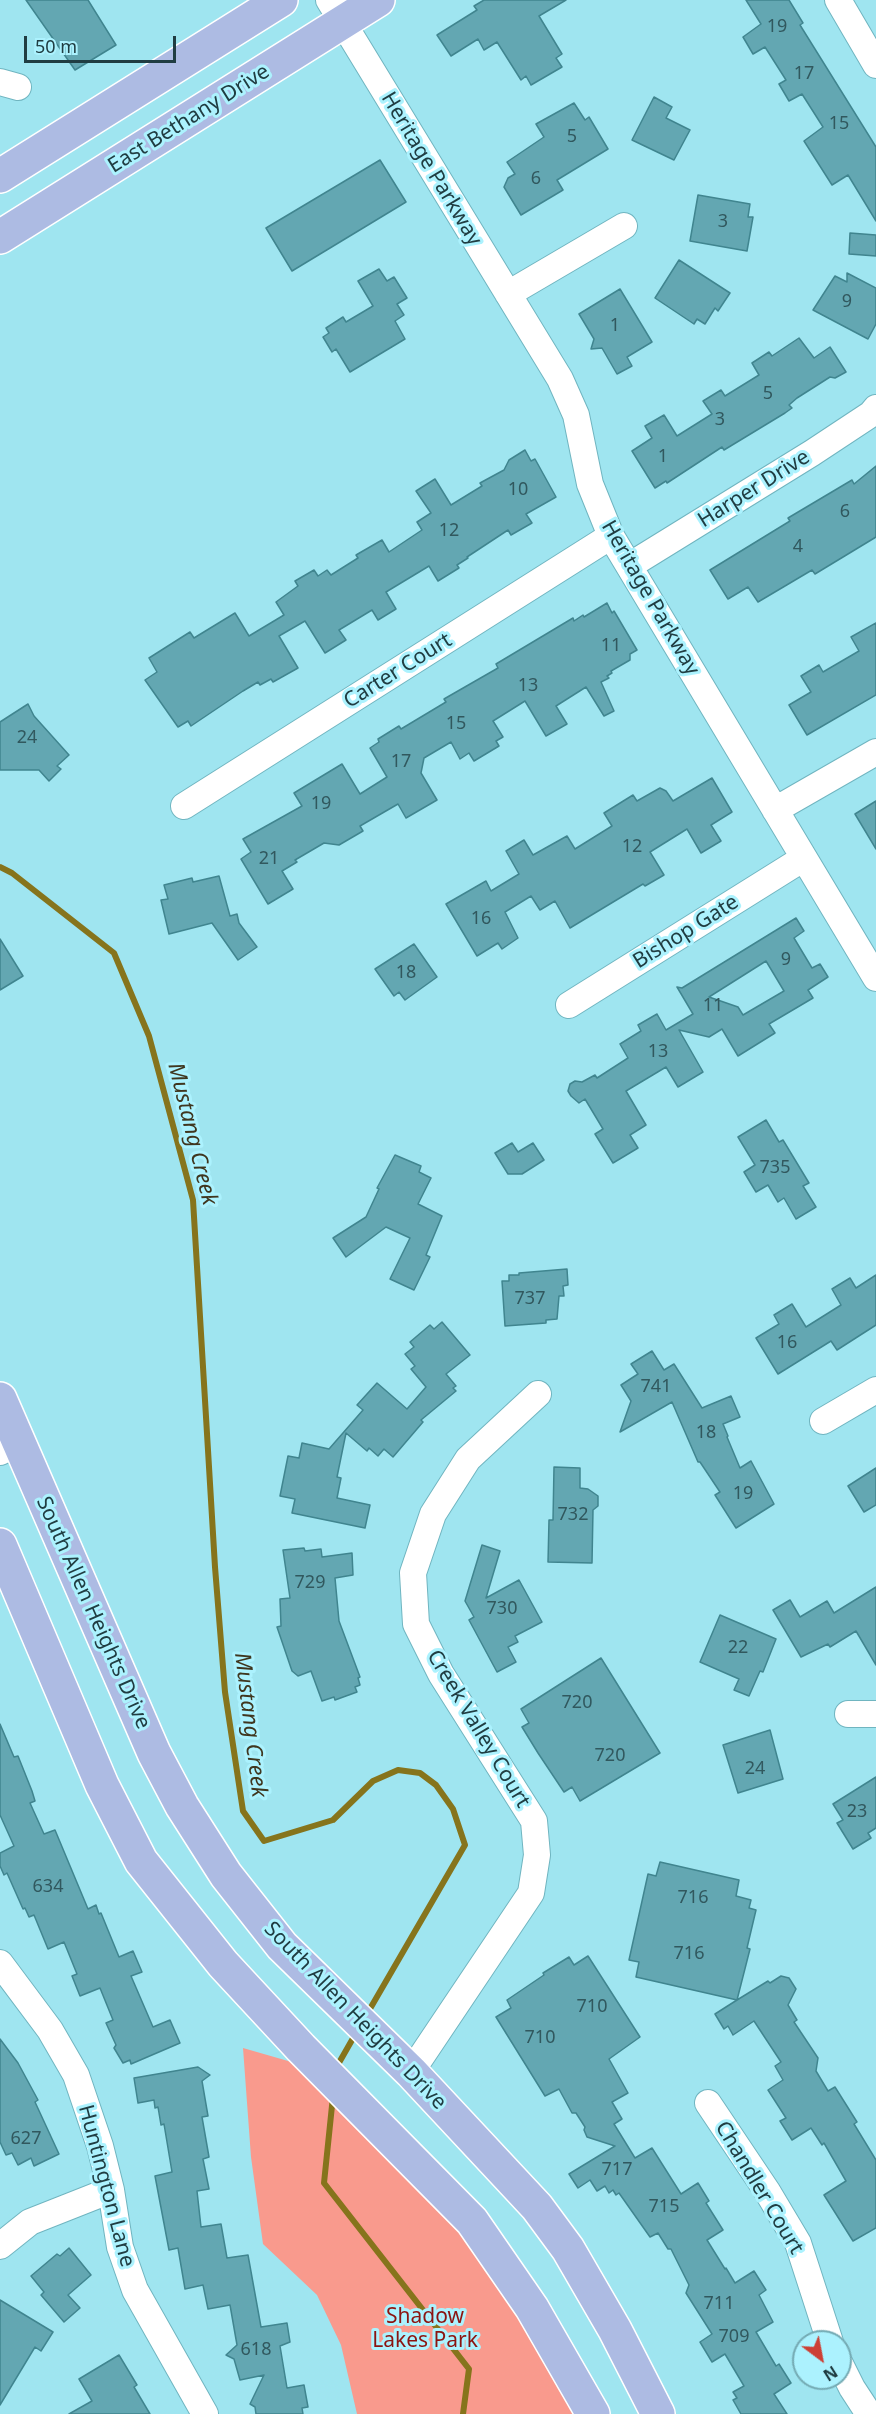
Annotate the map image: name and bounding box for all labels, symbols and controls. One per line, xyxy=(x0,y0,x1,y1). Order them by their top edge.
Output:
house number: 19 xyxy=(767,16,787,38)
scale bar xyxy=(27,24,178,62)
text: 50 m xyxy=(35,34,77,58)
street label: East Bethany Drive xyxy=(104,59,274,179)
house number: 17 xyxy=(794,63,814,85)
street label: Heritage Parkway xyxy=(375,88,487,250)
house number: 15 xyxy=(829,113,849,135)
house number: 5 xyxy=(567,126,577,148)
house number: 6 xyxy=(531,168,541,190)
house number: 3 xyxy=(718,211,728,233)
house number: 9 xyxy=(842,291,852,313)
house number: 1 xyxy=(610,315,620,337)
house number: 5 xyxy=(763,383,773,405)
house number: 3 xyxy=(715,409,725,431)
street label: Harper Drive xyxy=(694,445,814,533)
house number: 1 xyxy=(658,446,668,468)
house number: 10 xyxy=(508,479,528,501)
house number: 6 xyxy=(840,501,850,523)
street label: Heritage Parkway xyxy=(595,516,705,680)
house number: 12 xyxy=(439,520,459,542)
house number: 4 xyxy=(793,536,803,558)
street label: Carter Court xyxy=(339,628,457,714)
house number: 11 xyxy=(601,635,621,657)
house number: 13 xyxy=(518,675,538,697)
house number: 15 xyxy=(446,713,466,735)
house number: 24 xyxy=(17,727,37,749)
house number: 17 xyxy=(391,751,411,773)
house number: 19 xyxy=(311,793,331,815)
house number: 12 xyxy=(622,836,642,858)
house number: 21 xyxy=(259,848,279,870)
street label: Bishop Gate xyxy=(629,890,743,974)
house number: 16 xyxy=(471,908,491,930)
house number: 9 xyxy=(781,949,791,971)
house number: 18 xyxy=(396,962,416,984)
house number: 11 xyxy=(703,995,723,1017)
house number: 13 xyxy=(648,1041,668,1063)
water label: Mustang Creek xyxy=(162,1060,222,1208)
house number: 735 xyxy=(760,1157,790,1179)
house number: 737 xyxy=(515,1288,545,1310)
house number: 16 xyxy=(777,1332,797,1354)
house number: 741 xyxy=(641,1376,671,1398)
house number: 18 xyxy=(696,1422,716,1444)
house number: 19 xyxy=(733,1483,753,1505)
street label: South Allen Heights Drive xyxy=(30,1493,156,1733)
house number: 732 xyxy=(558,1504,588,1526)
house number: 729 xyxy=(295,1572,325,1594)
house number: 730 xyxy=(487,1598,517,1620)
house number: 22 xyxy=(728,1637,748,1659)
street label: Creek Valley Court xyxy=(421,1646,535,1812)
water label: Mustang Creek xyxy=(228,1651,272,1799)
house number: 720 xyxy=(562,1692,592,1714)
house number: 720 xyxy=(595,1745,625,1767)
house number: 24 xyxy=(745,1758,765,1780)
house number: 23 xyxy=(847,1801,867,1823)
house number: 634 xyxy=(33,1876,63,1898)
house number: 716 xyxy=(678,1887,708,1909)
street label: South Allen Heights Drive xyxy=(259,1917,451,2115)
house number: 716 xyxy=(674,1943,704,1965)
house number: 710 xyxy=(577,1996,607,2018)
house number: 710 xyxy=(525,2027,555,2049)
street label: Huntington Lane xyxy=(72,2102,140,2270)
street label: Chandler Court xyxy=(709,2117,809,2259)
house number: 627 xyxy=(11,2128,41,2150)
house number: 717 xyxy=(602,2159,632,2181)
house number: 715 xyxy=(649,2196,679,2218)
house number: 711 xyxy=(704,2293,734,2315)
park label: Shadow Lakes Park xyxy=(372,2304,478,2354)
house number: 709 xyxy=(719,2326,749,2348)
north arrow xyxy=(792,2330,852,2390)
house number: 618 xyxy=(241,2339,271,2361)
text: N xyxy=(819,2361,842,2386)

